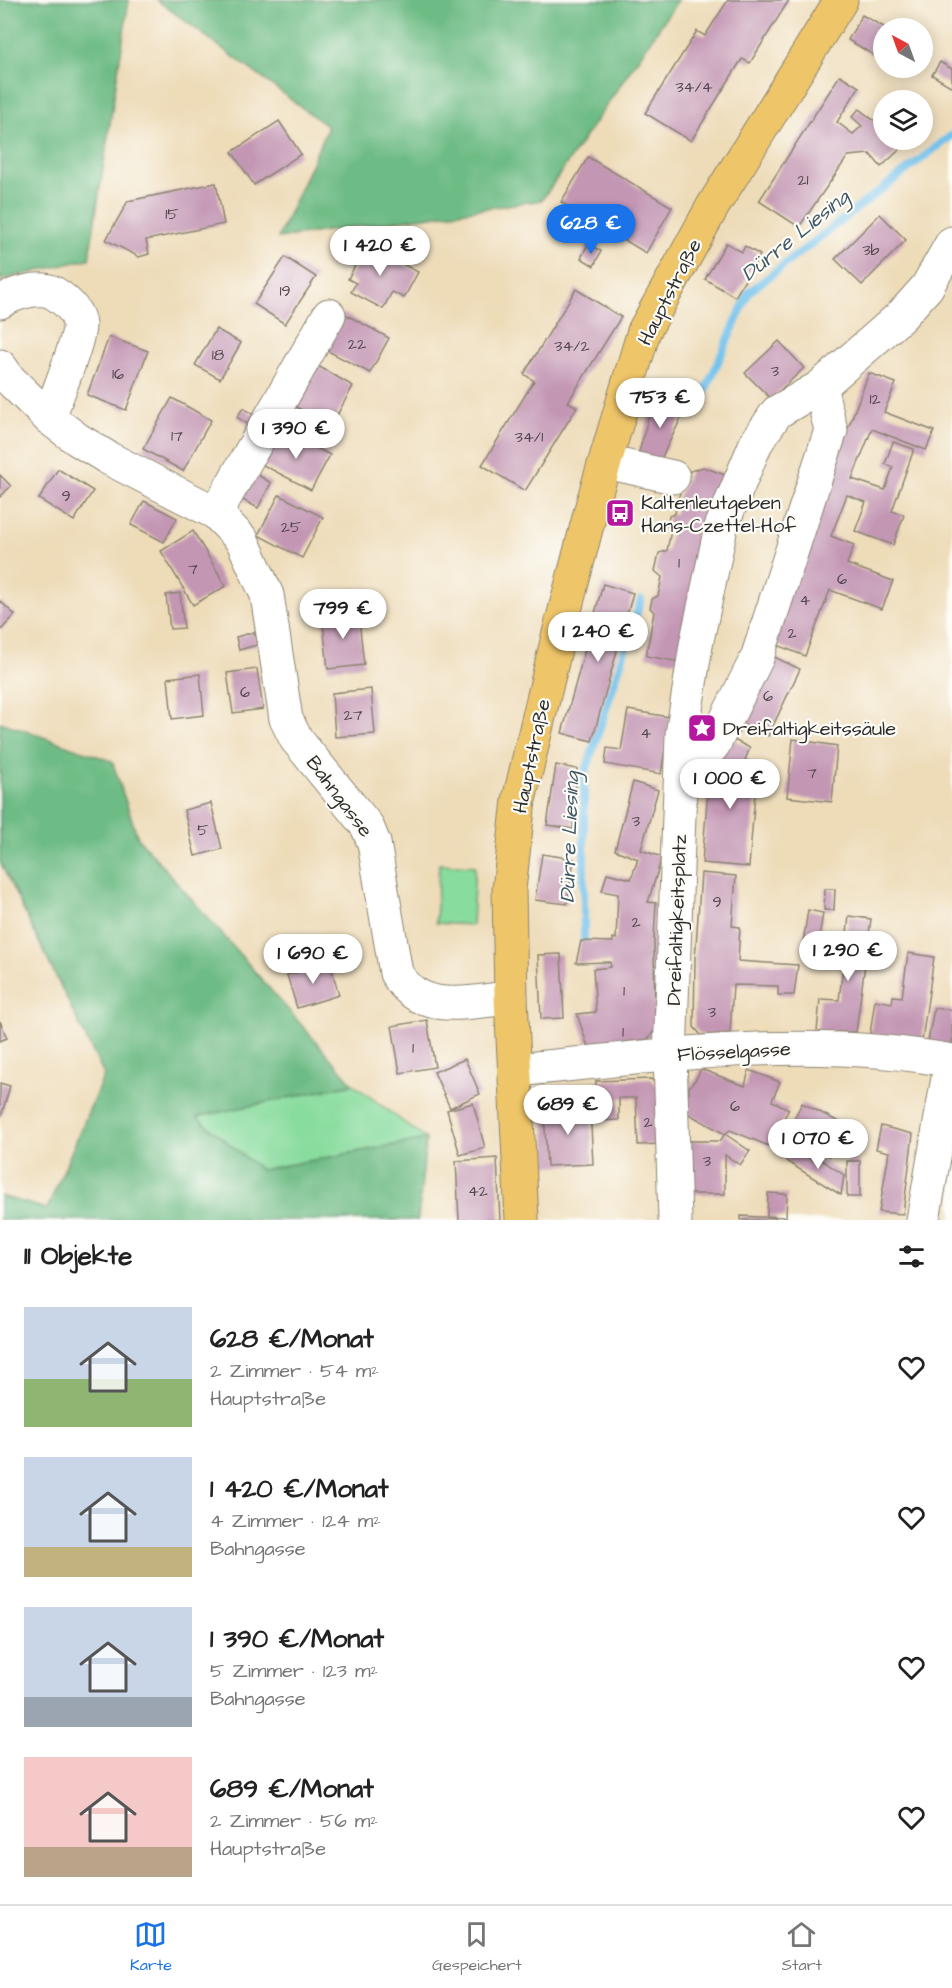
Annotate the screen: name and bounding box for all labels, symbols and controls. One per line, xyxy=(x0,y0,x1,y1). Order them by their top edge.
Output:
north arrow xyxy=(873,18,933,78)
map controls xyxy=(873,18,933,150)
house number: 34/4 xyxy=(675,76,713,98)
button: layers xyxy=(873,90,933,150)
house number: 21 xyxy=(797,169,809,191)
water label: Dürre Liesing xyxy=(735,182,857,289)
house number: 15 xyxy=(165,203,179,225)
pin: 628 € xyxy=(549,204,633,255)
text: 628 € xyxy=(561,209,621,237)
pin: 1 420 € xyxy=(325,226,435,277)
text: 1 420 € xyxy=(344,231,416,259)
street label: Hauptstraße xyxy=(631,234,709,351)
house number: 3b xyxy=(862,239,880,261)
house number: 19 xyxy=(279,280,291,302)
house number: 22 xyxy=(348,333,366,355)
house number: 34/2 xyxy=(554,335,590,357)
house number: 18 xyxy=(212,344,224,366)
house number: 3 xyxy=(771,360,779,382)
house number: 16 xyxy=(112,363,124,385)
pin: 753 € xyxy=(618,378,702,429)
text: 753 € xyxy=(630,383,690,411)
house number: 12 xyxy=(869,388,881,410)
pin: 1 390 € xyxy=(241,409,351,460)
text: 1 390 € xyxy=(262,414,330,442)
house number: 17 xyxy=(171,425,183,447)
house number: 34/1 xyxy=(515,426,543,448)
house number: 9 xyxy=(61,485,71,507)
place label: Kaltenleutgeben Hans-Czettel-Hof xyxy=(641,489,796,540)
bus stop icon: Kaltenleutgeben Hans-Czettel-Hof xyxy=(604,497,636,529)
house number: 25 xyxy=(281,516,302,538)
house number: 1 xyxy=(678,552,680,574)
house number: 7 xyxy=(188,558,198,580)
house number: 6 xyxy=(837,568,847,590)
pin: 799 € xyxy=(301,589,385,640)
house number: 4 xyxy=(800,589,811,611)
text: 799 € xyxy=(314,594,372,622)
pin: 1 240 € xyxy=(543,612,653,663)
text: 1 240 € xyxy=(562,617,634,645)
house number: 2 xyxy=(787,622,797,644)
house number: 6 xyxy=(240,681,250,703)
house number: 6 xyxy=(763,685,773,707)
street label: Hauptstraße xyxy=(506,696,558,816)
house number: 27 xyxy=(344,704,363,726)
place icon: Dreifaltigkeitssäule xyxy=(686,712,718,744)
place label: Dreifaltigkeitssäule xyxy=(723,715,896,744)
house number: 4 xyxy=(641,722,652,744)
street label: Bahngasse xyxy=(298,750,379,844)
pin: 1 000 € xyxy=(675,759,785,810)
house number: 7 xyxy=(807,762,817,784)
text: 1 000 € xyxy=(694,764,766,792)
water label: Dürre Liesing xyxy=(553,770,587,903)
house number: 3 xyxy=(632,810,640,832)
house number: 5 xyxy=(197,819,209,841)
street label: Dreifaltigkeitsplatz xyxy=(660,834,695,1006)
house number: 9 xyxy=(712,891,722,913)
house number: 2 xyxy=(631,911,641,933)
pin: 1 290 € xyxy=(793,931,903,982)
pin: 1 690 € xyxy=(258,934,368,985)
text: 1 290 € xyxy=(813,936,883,964)
text: 1 690 € xyxy=(277,939,349,967)
house number: 1 xyxy=(623,980,625,1002)
house number: 3 xyxy=(708,1001,716,1023)
house number: 1 xyxy=(622,1021,624,1043)
street label: Flösselgasse xyxy=(677,1035,792,1070)
house number: 1 xyxy=(412,1037,414,1059)
pin: 689 € xyxy=(526,1085,610,1136)
text: 689 € xyxy=(538,1090,598,1118)
house number: 6 xyxy=(730,1095,740,1117)
house number: 2 xyxy=(643,1111,653,1133)
pin: 1 070 € xyxy=(763,1119,873,1170)
text: 1 070 € xyxy=(782,1124,854,1152)
house number: 3 xyxy=(703,1150,711,1172)
house number: 42 xyxy=(468,1180,488,1202)
text: 11 Objekte xyxy=(24,1238,132,1274)
icon: filters xyxy=(895,1240,928,1273)
text: 628 €/Monat xyxy=(210,1321,374,1357)
icon: home xyxy=(72,1331,144,1403)
icon: heart xyxy=(895,1351,928,1384)
text: 2 Zimmer · 54 m² xyxy=(210,1357,379,1385)
text: Hauptstraße xyxy=(210,1385,326,1413)
text: 1 420 €/Monat xyxy=(210,1471,389,1507)
icon: home xyxy=(72,1481,144,1553)
icon: heart xyxy=(895,1501,928,1534)
text: 4 Zimmer · 124 m² xyxy=(210,1507,381,1535)
text: Bahngasse xyxy=(210,1535,306,1563)
text: 1 390 €/Monat xyxy=(210,1621,384,1657)
icon: home xyxy=(72,1631,144,1703)
icon: heart xyxy=(895,1651,928,1684)
text: 5 Zimmer · 123 m² xyxy=(210,1657,378,1685)
text: Bahngasse xyxy=(210,1685,306,1713)
text: 689 €/Monat xyxy=(210,1771,374,1807)
icon: home xyxy=(72,1781,144,1853)
icon: heart xyxy=(895,1801,928,1834)
text: 2 Zimmer · 56 m² xyxy=(210,1807,378,1835)
text: Hauptstraße xyxy=(210,1835,326,1863)
tab: Karte xyxy=(130,1918,172,1976)
tab: Gespeichert xyxy=(432,1918,522,1976)
tab: Start xyxy=(782,1918,822,1976)

